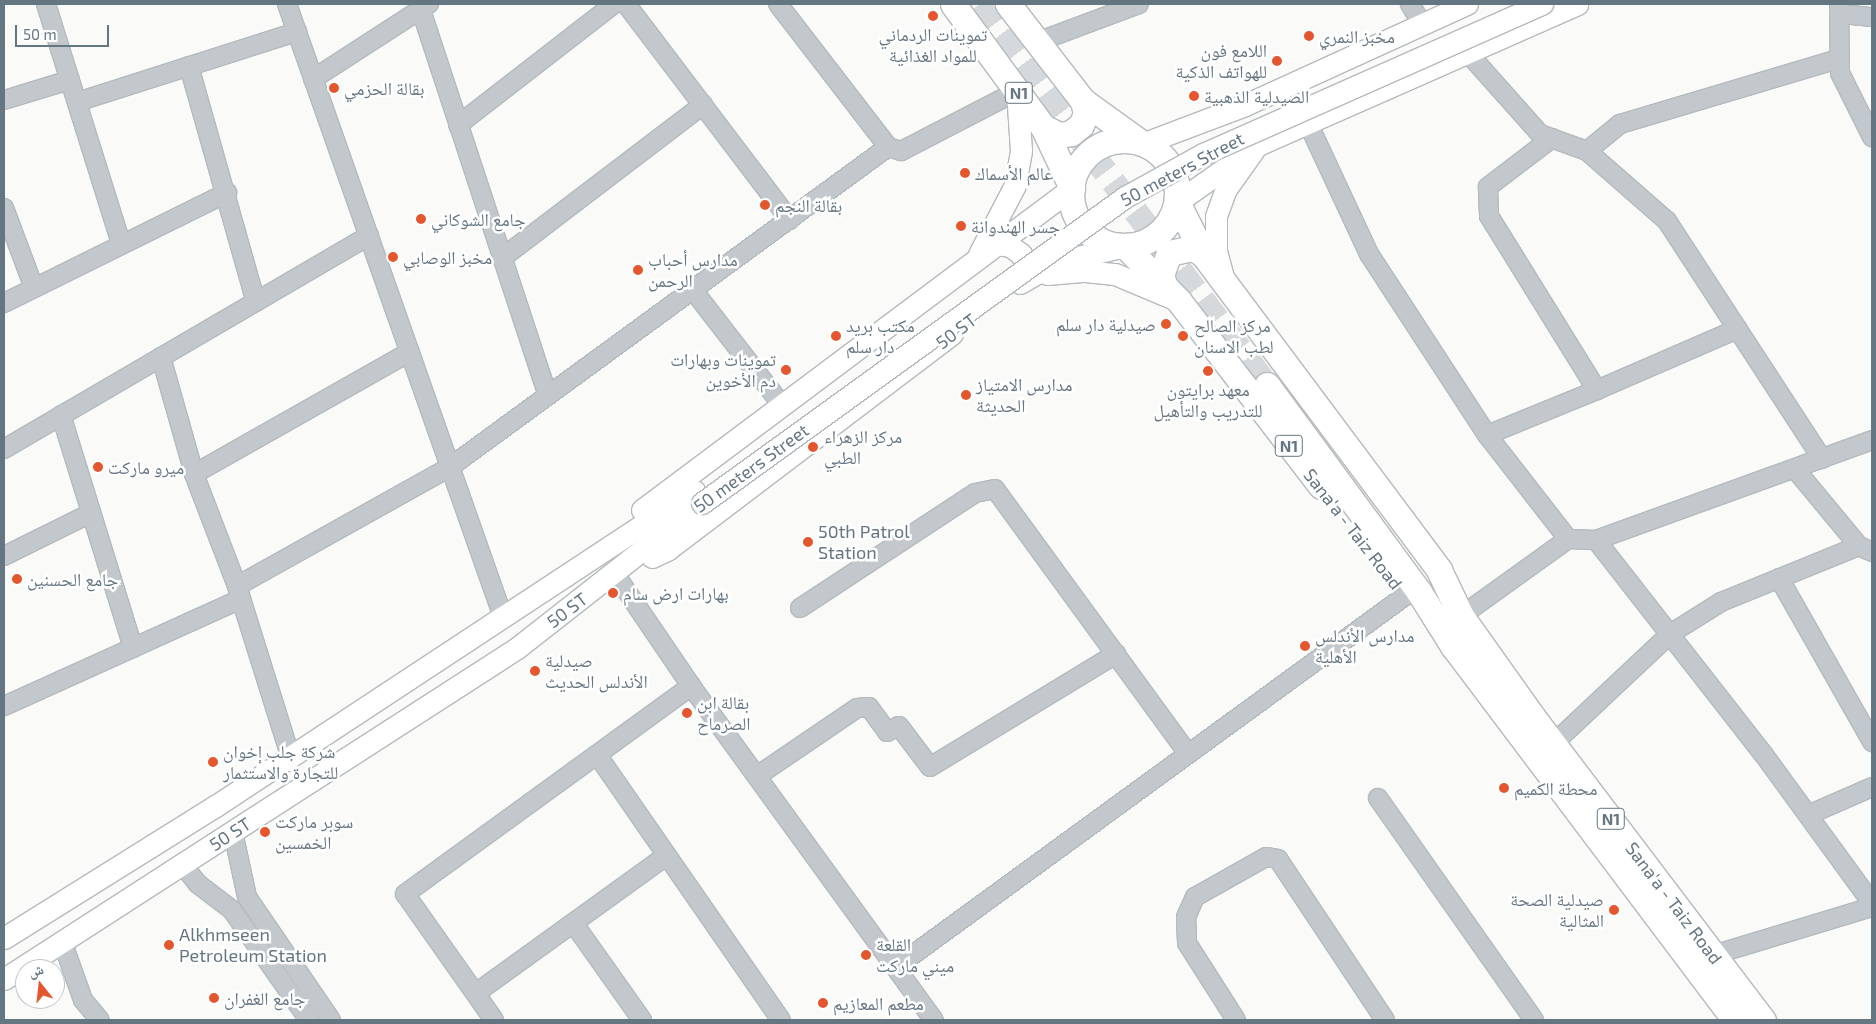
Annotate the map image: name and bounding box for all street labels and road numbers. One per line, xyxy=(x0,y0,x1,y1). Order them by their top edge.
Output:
road number: N1 xyxy=(1004,80,1034,106)
street label: 50 meters Street xyxy=(1117,127,1247,211)
street label: 50 ST xyxy=(932,309,980,353)
street label: 50 meters Street xyxy=(689,419,813,517)
road number: N1 xyxy=(1274,432,1304,460)
street label: Sana'a - Taiz Road xyxy=(1299,464,1407,594)
street label: 50 ST xyxy=(543,588,591,632)
road number: N1 xyxy=(1596,806,1626,832)
street label: 50 ST xyxy=(205,813,255,855)
street label: Sana'a - Taiz Road xyxy=(1621,838,1727,968)

